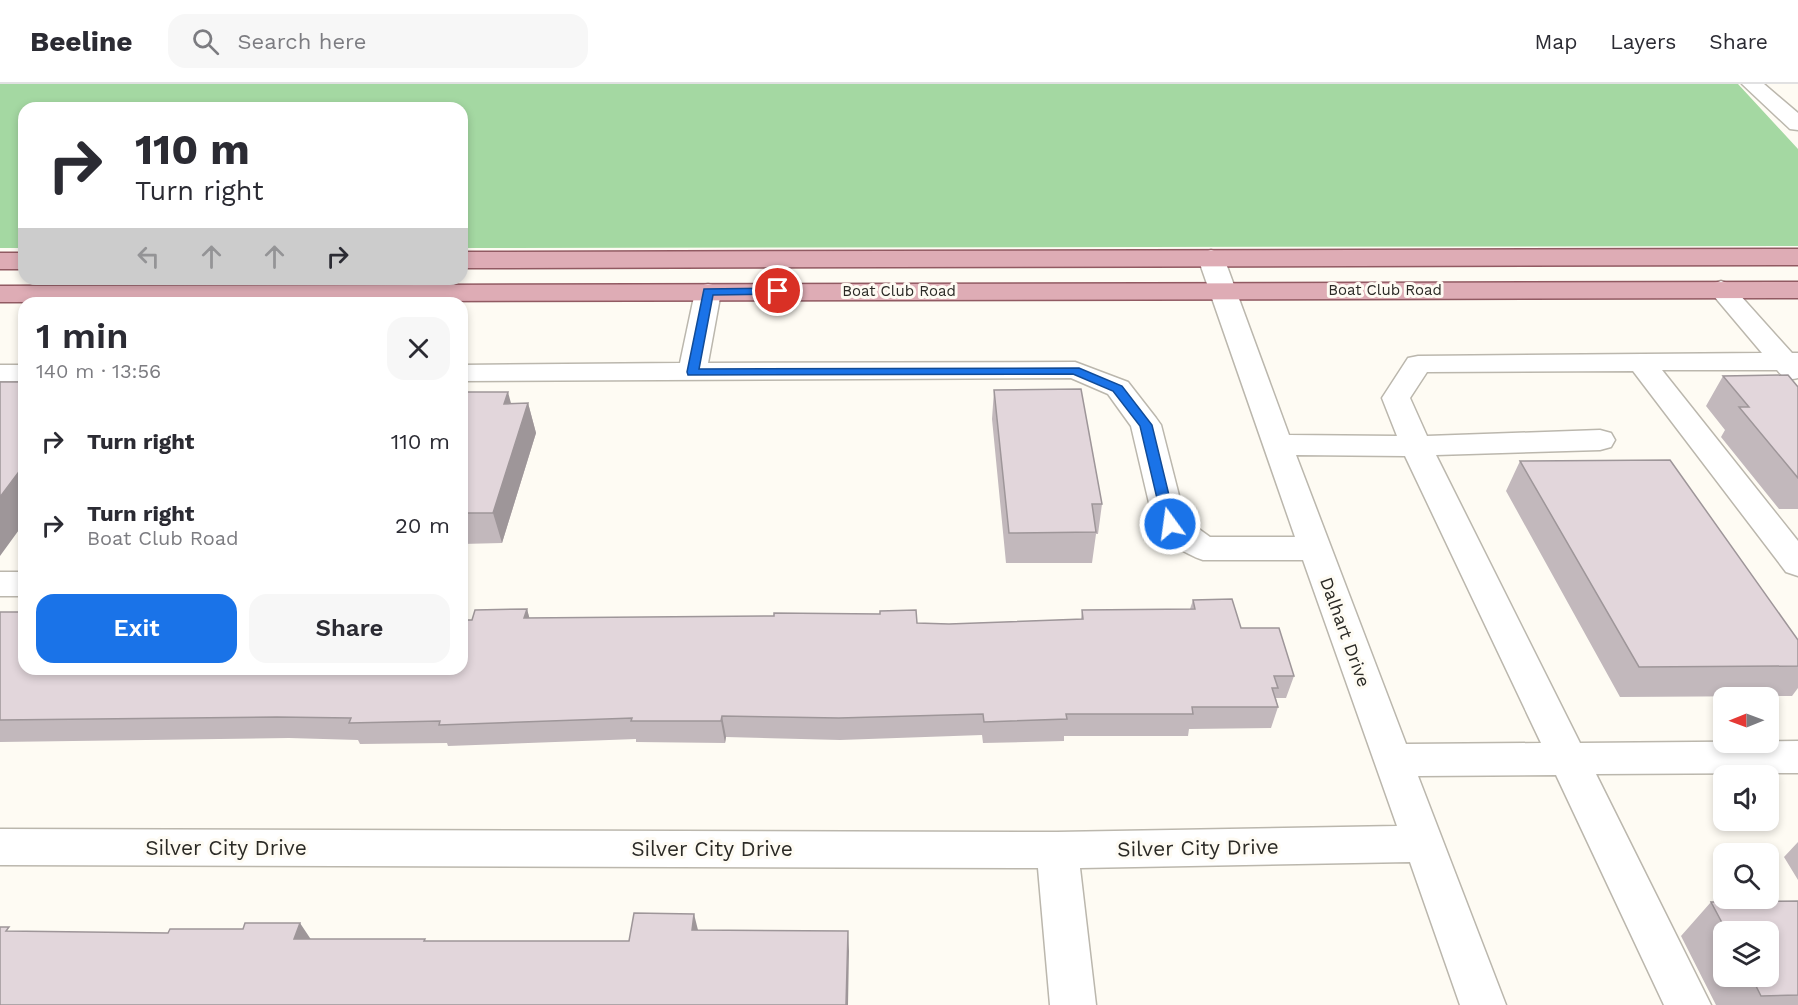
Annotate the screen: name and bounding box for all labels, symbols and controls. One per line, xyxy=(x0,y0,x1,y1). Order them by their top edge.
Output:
search box xyxy=(168,14,588,68)
text: Beeline xyxy=(30,25,132,58)
icon: search xyxy=(189,25,222,58)
text: Search here xyxy=(237,29,366,54)
text: Map xyxy=(1534,29,1577,54)
text: Layers xyxy=(1610,29,1676,54)
text: Share xyxy=(1709,29,1768,54)
text: 110 m xyxy=(135,125,250,174)
icon: right xyxy=(36,126,114,204)
text: Turn right xyxy=(135,175,264,207)
icon: left xyxy=(132,240,165,273)
icon: ahead xyxy=(195,240,228,273)
icon: ahead xyxy=(258,240,291,273)
icon: right xyxy=(321,240,354,273)
pin xyxy=(752,265,803,316)
icon: arrive xyxy=(761,274,794,307)
street label: Boat Club Road xyxy=(1328,281,1442,299)
street label: Boat Club Road xyxy=(842,282,956,300)
text: 1 min xyxy=(36,315,128,357)
button: close xyxy=(387,317,450,380)
text: 140 m · 13:56 xyxy=(36,359,161,383)
icon: right xyxy=(36,425,69,458)
text: Turn right xyxy=(87,429,194,454)
text: 110 m xyxy=(391,429,450,454)
position arrow xyxy=(1138,492,1202,556)
text: Turn right xyxy=(87,501,194,526)
icon: right xyxy=(36,509,69,542)
text: 20 m xyxy=(395,513,450,538)
text: Boat Club Road xyxy=(87,526,239,550)
street label: Dalhart Drive xyxy=(1316,574,1375,690)
button: Exit xyxy=(36,594,237,663)
button: Share xyxy=(249,594,450,663)
north arrow xyxy=(1713,687,1779,753)
map controls xyxy=(1713,687,1779,987)
button: sound xyxy=(1713,765,1779,831)
street label: Silver City Drive xyxy=(1117,834,1279,861)
street label: Silver City Drive xyxy=(145,835,307,860)
street label: Silver City Drive xyxy=(631,836,793,861)
button: search xyxy=(1713,843,1779,909)
button: layers xyxy=(1713,921,1779,987)

